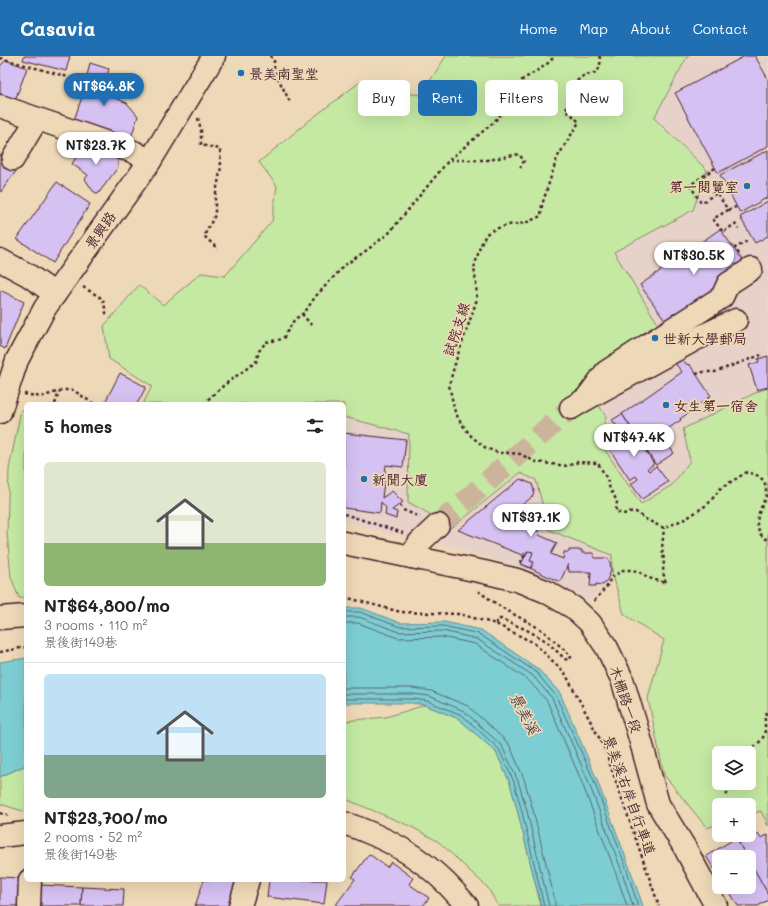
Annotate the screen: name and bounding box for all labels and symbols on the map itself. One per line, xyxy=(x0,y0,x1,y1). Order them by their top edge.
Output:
place label: 景美南聖堂 xyxy=(249,64,319,83)
marker: 景美南聖堂 xyxy=(236,68,246,78)
pin: NT$64.8K xyxy=(63,73,145,107)
pin: NT$23.7K xyxy=(55,132,137,166)
place label: 第一閱覽室 xyxy=(669,177,739,196)
marker: 第一閱覽室 xyxy=(742,181,752,191)
street label: 景興路 xyxy=(80,207,120,253)
pin: NT$30.5K xyxy=(653,242,735,276)
street label: 試院支線 xyxy=(438,299,474,359)
place label: 世新大學郵局 xyxy=(663,329,747,348)
marker: 世新大學郵局 xyxy=(650,333,660,343)
place label: 女生第一宿舍 xyxy=(674,396,758,415)
marker: 女生第一宿舍 xyxy=(661,400,671,410)
pin: NT$47.4K xyxy=(593,424,675,458)
place label: 新聞大廈 xyxy=(372,470,428,489)
marker: 新聞大廈 xyxy=(359,474,369,484)
pin: NT$37.1K xyxy=(490,504,572,538)
street label: 木柵路一段 xyxy=(606,663,646,735)
water label: 景美溪 xyxy=(506,688,545,738)
street label: 景美溪右岸自行車道 xyxy=(600,733,660,857)

